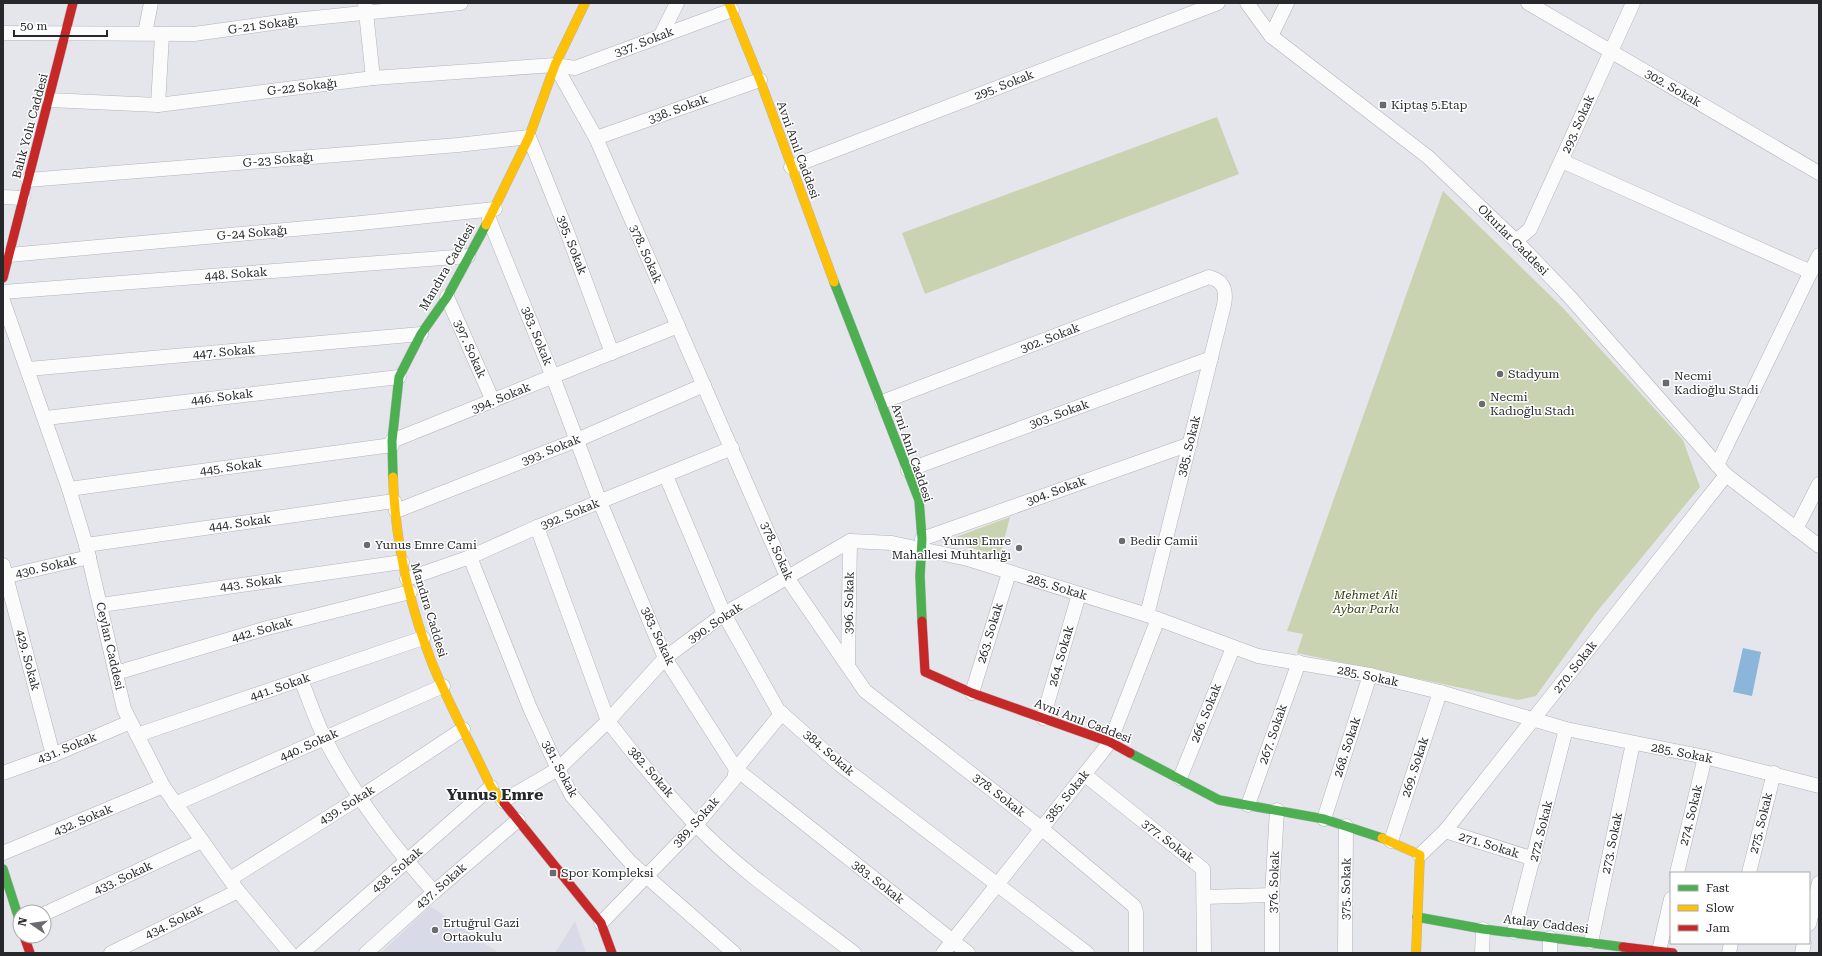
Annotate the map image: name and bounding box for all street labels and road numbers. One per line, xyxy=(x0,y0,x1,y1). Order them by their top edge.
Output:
street label: G-21 Sokağı xyxy=(227,13,299,37)
street label: 337. Sokak xyxy=(612,24,676,60)
street label: 302. Sokak xyxy=(1642,66,1704,110)
street label: 295. Sokak xyxy=(972,67,1036,103)
street label: Balık Yolu Caddesi xyxy=(9,72,51,180)
street label: G-22 Sokağı xyxy=(266,76,338,98)
street label: 338. Sokak xyxy=(646,92,710,126)
street label: 293. Sokak xyxy=(1559,92,1597,155)
street label: Avni Anıl Caddesi xyxy=(774,99,822,201)
street label: G-23 Sokağı xyxy=(242,150,314,170)
street label: Okurlar Caddesi xyxy=(1475,202,1551,278)
street label: 395. Sokak xyxy=(554,213,590,277)
street label: Mandıra Caddesi xyxy=(416,221,478,313)
street label: G-24 Sokağı xyxy=(216,223,288,243)
street label: 378. Sokak xyxy=(627,223,665,286)
street label: 448. Sokak xyxy=(204,265,268,283)
street label: 383. Sokak xyxy=(519,304,555,368)
street label: 397. Sokak xyxy=(451,318,489,381)
street label: 302. Sokak xyxy=(1018,320,1082,356)
street label: 447. Sokak xyxy=(192,342,256,362)
street label: 394. Sokak xyxy=(469,380,533,416)
street label: 446. Sokak xyxy=(190,386,254,408)
street label: 303. Sokak xyxy=(1027,397,1091,431)
street label: Avni Anıl Caddesi xyxy=(889,402,935,504)
street label: 385. Sokak xyxy=(1175,414,1203,478)
street label: 393. Sokak xyxy=(519,432,583,468)
street label: 445. Sokak xyxy=(199,456,263,478)
street label: 304. Sokak xyxy=(1024,474,1088,508)
street label: 392. Sokak xyxy=(538,496,602,532)
street label: 444. Sokak xyxy=(208,512,272,534)
street label: 378. Sokak xyxy=(758,520,796,583)
street label: 430. Sokak xyxy=(14,553,78,581)
street label: Mandıra Caddesi xyxy=(408,561,450,659)
street label: 396. Sokak xyxy=(841,571,857,634)
street label: 285. Sokak xyxy=(1025,571,1089,603)
street label: 443. Sokak xyxy=(219,572,283,594)
street label: 390. Sokak xyxy=(685,599,745,646)
street label: Ceylan Caddesi xyxy=(93,601,127,691)
street label: 263. Sokak xyxy=(974,601,1006,665)
street label: 383. Sokak xyxy=(638,605,678,668)
street label: 442. Sokak xyxy=(230,615,294,645)
street label: 264. Sokak xyxy=(1046,624,1076,688)
street label: 429. Sokak xyxy=(13,628,43,692)
street label: 270. Sokak xyxy=(1550,638,1600,696)
street label: 285. Sokak xyxy=(1336,663,1400,689)
street label: 441. Sokak xyxy=(248,670,312,704)
street label: 266. Sokak xyxy=(1188,681,1224,745)
street label: Avni Anıl Caddesi xyxy=(1033,696,1134,746)
street label: 267. Sokak xyxy=(1256,702,1290,766)
street label: 268. Sokak xyxy=(1331,715,1363,779)
street label: 440. Sokak xyxy=(278,726,341,764)
street label: 384. Sokak xyxy=(801,727,858,779)
street label: 431. Sokak xyxy=(35,730,99,766)
street label: 269. Sokak xyxy=(1399,735,1431,799)
street label: 381. Sokak xyxy=(539,738,581,800)
street label: 285. Sokak xyxy=(1650,740,1714,766)
street label: 382. Sokak xyxy=(625,744,677,801)
street label: 385. Sokak xyxy=(1042,767,1092,825)
street label: 378. Sokak xyxy=(970,770,1028,820)
street label: 439. Sokak xyxy=(317,782,378,828)
street label: 274. Sokak xyxy=(1677,783,1705,847)
street label: 275. Sokak xyxy=(1747,791,1775,855)
street label: 389. Sokak xyxy=(670,794,722,850)
street label: 272. Sokak xyxy=(1527,799,1555,863)
street label: 432. Sokak xyxy=(51,801,115,839)
street label: 273. Sokak xyxy=(1599,811,1625,875)
street label: 377. Sokak xyxy=(1139,816,1197,866)
street label: 271. Sokak xyxy=(1457,829,1521,861)
street label: 438. Sokak xyxy=(369,844,426,896)
street label: 376. Sokak xyxy=(1266,850,1282,914)
street label: 383. Sokak xyxy=(849,857,907,907)
street label: 375. Sokak xyxy=(1338,857,1354,920)
street label: 433. Sokak xyxy=(92,858,155,898)
street label: 437. Sokak xyxy=(413,860,470,912)
street label: 434. Sokak xyxy=(143,902,206,942)
street label: Atalay Caddesi xyxy=(1503,912,1590,936)

